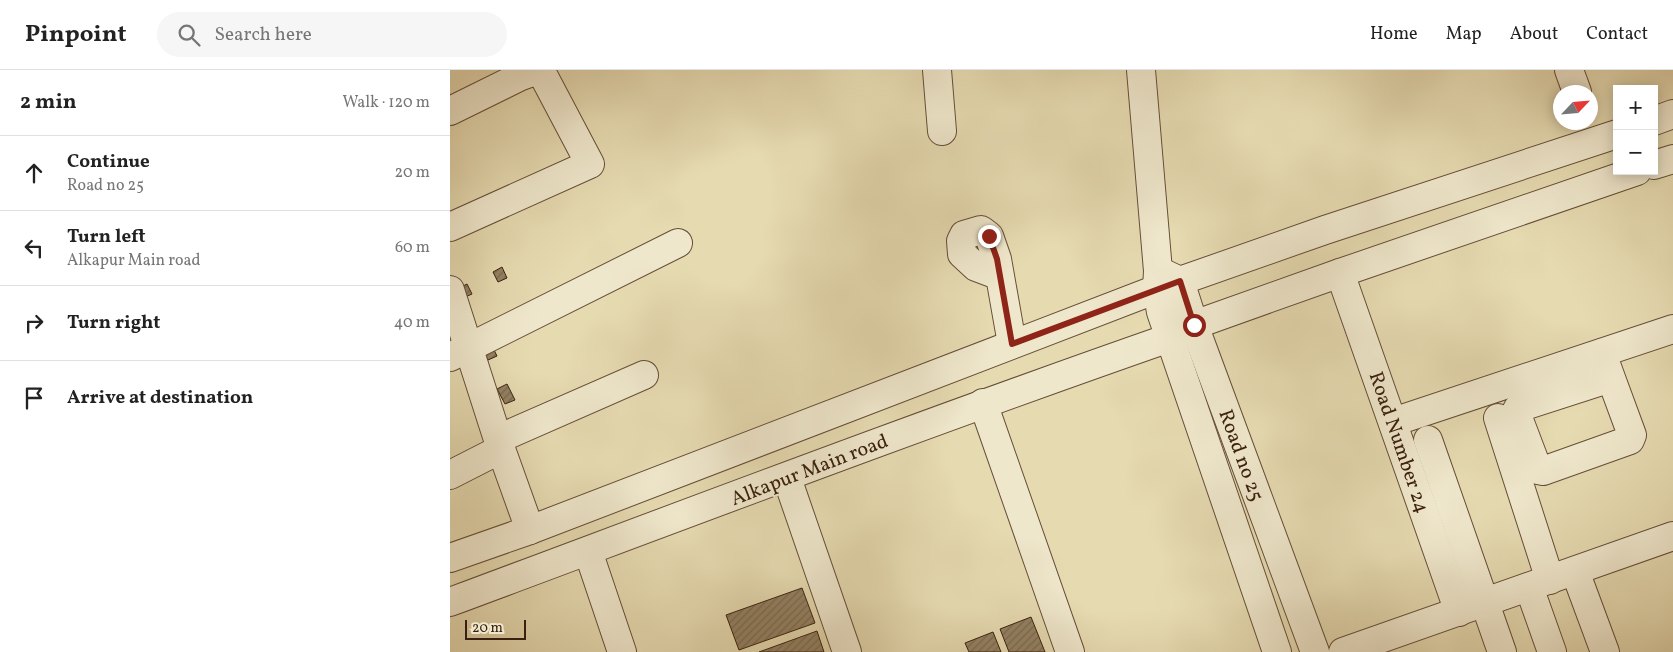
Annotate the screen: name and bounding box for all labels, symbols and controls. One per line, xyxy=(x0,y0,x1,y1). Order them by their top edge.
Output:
search box xyxy=(157,12,507,57)
text: Pinpoint xyxy=(25,18,127,52)
icon: search xyxy=(175,21,203,49)
text: Search here xyxy=(215,22,312,48)
text: Home xyxy=(1370,22,1418,47)
text: Map xyxy=(1446,22,1482,47)
text: About xyxy=(1510,22,1558,47)
text: Contact xyxy=(1586,22,1648,47)
north arrow xyxy=(1553,85,1598,130)
map controls xyxy=(1613,85,1658,175)
button: + xyxy=(1613,85,1658,130)
text: 2 min xyxy=(20,88,77,117)
text: Walk · 120 m xyxy=(342,92,430,114)
button: − xyxy=(1613,130,1658,175)
text: Continue xyxy=(67,149,150,175)
icon: ahead xyxy=(20,159,48,187)
text: 20 m xyxy=(395,162,430,184)
text: Road no 25 xyxy=(67,175,144,197)
text: Turn left xyxy=(67,224,146,250)
route end xyxy=(978,225,1001,248)
icon: left xyxy=(20,234,48,262)
text: 60 m xyxy=(395,237,430,259)
text: Alkapur Main road xyxy=(67,250,200,272)
icon: right xyxy=(20,309,48,337)
text: Turn right xyxy=(67,310,160,336)
text: 40 m xyxy=(394,312,430,334)
route start xyxy=(1183,314,1206,337)
street label: Road Number 24 xyxy=(1361,368,1435,517)
icon: arrive xyxy=(20,384,48,412)
text: Arrive at destination xyxy=(67,385,253,411)
street label: Road no 25 xyxy=(1211,406,1270,506)
street label: Alkapur Main road xyxy=(727,428,893,514)
scale bar xyxy=(465,617,526,640)
text: 20 m xyxy=(472,619,503,638)

